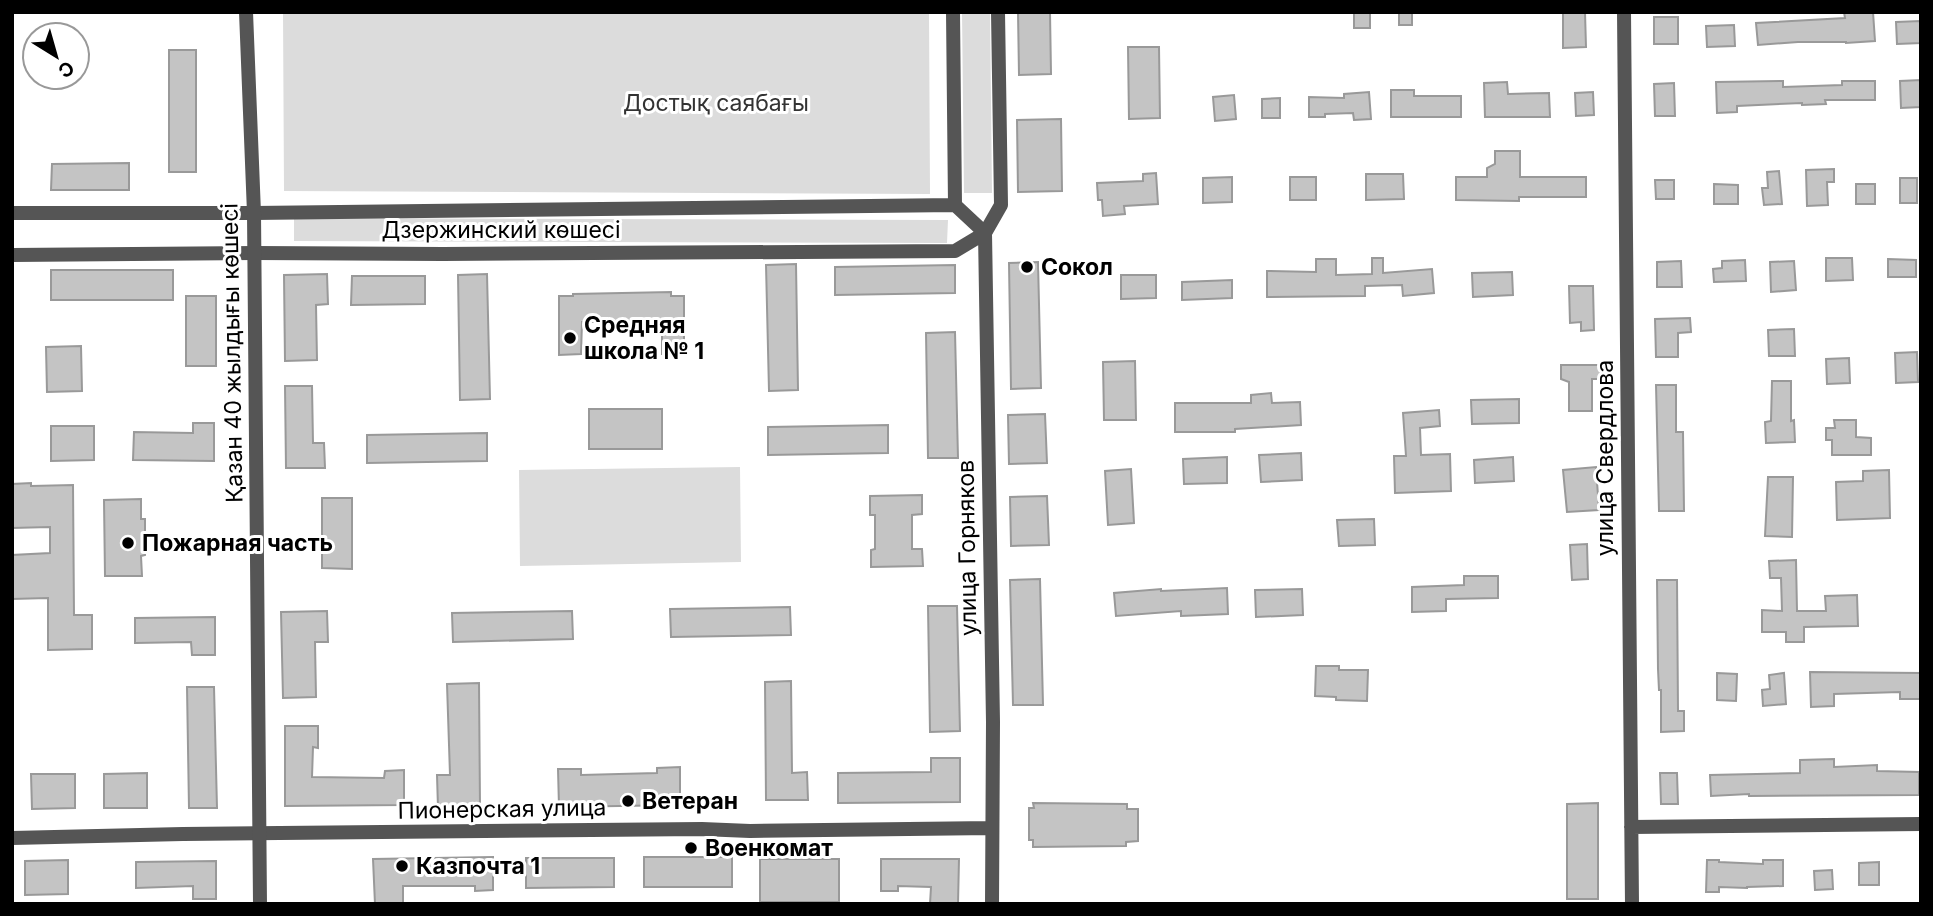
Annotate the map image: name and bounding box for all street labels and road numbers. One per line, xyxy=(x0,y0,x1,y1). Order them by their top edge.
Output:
street label: Қазан 40 жылдығы көшесі xyxy=(215,203,249,503)
street label: Дзержинский көшесі xyxy=(381,216,621,244)
street label: улица Свердлова xyxy=(1591,360,1619,556)
street label: улица Горняков xyxy=(951,460,983,636)
street label: Пионерская улица xyxy=(397,793,607,825)

